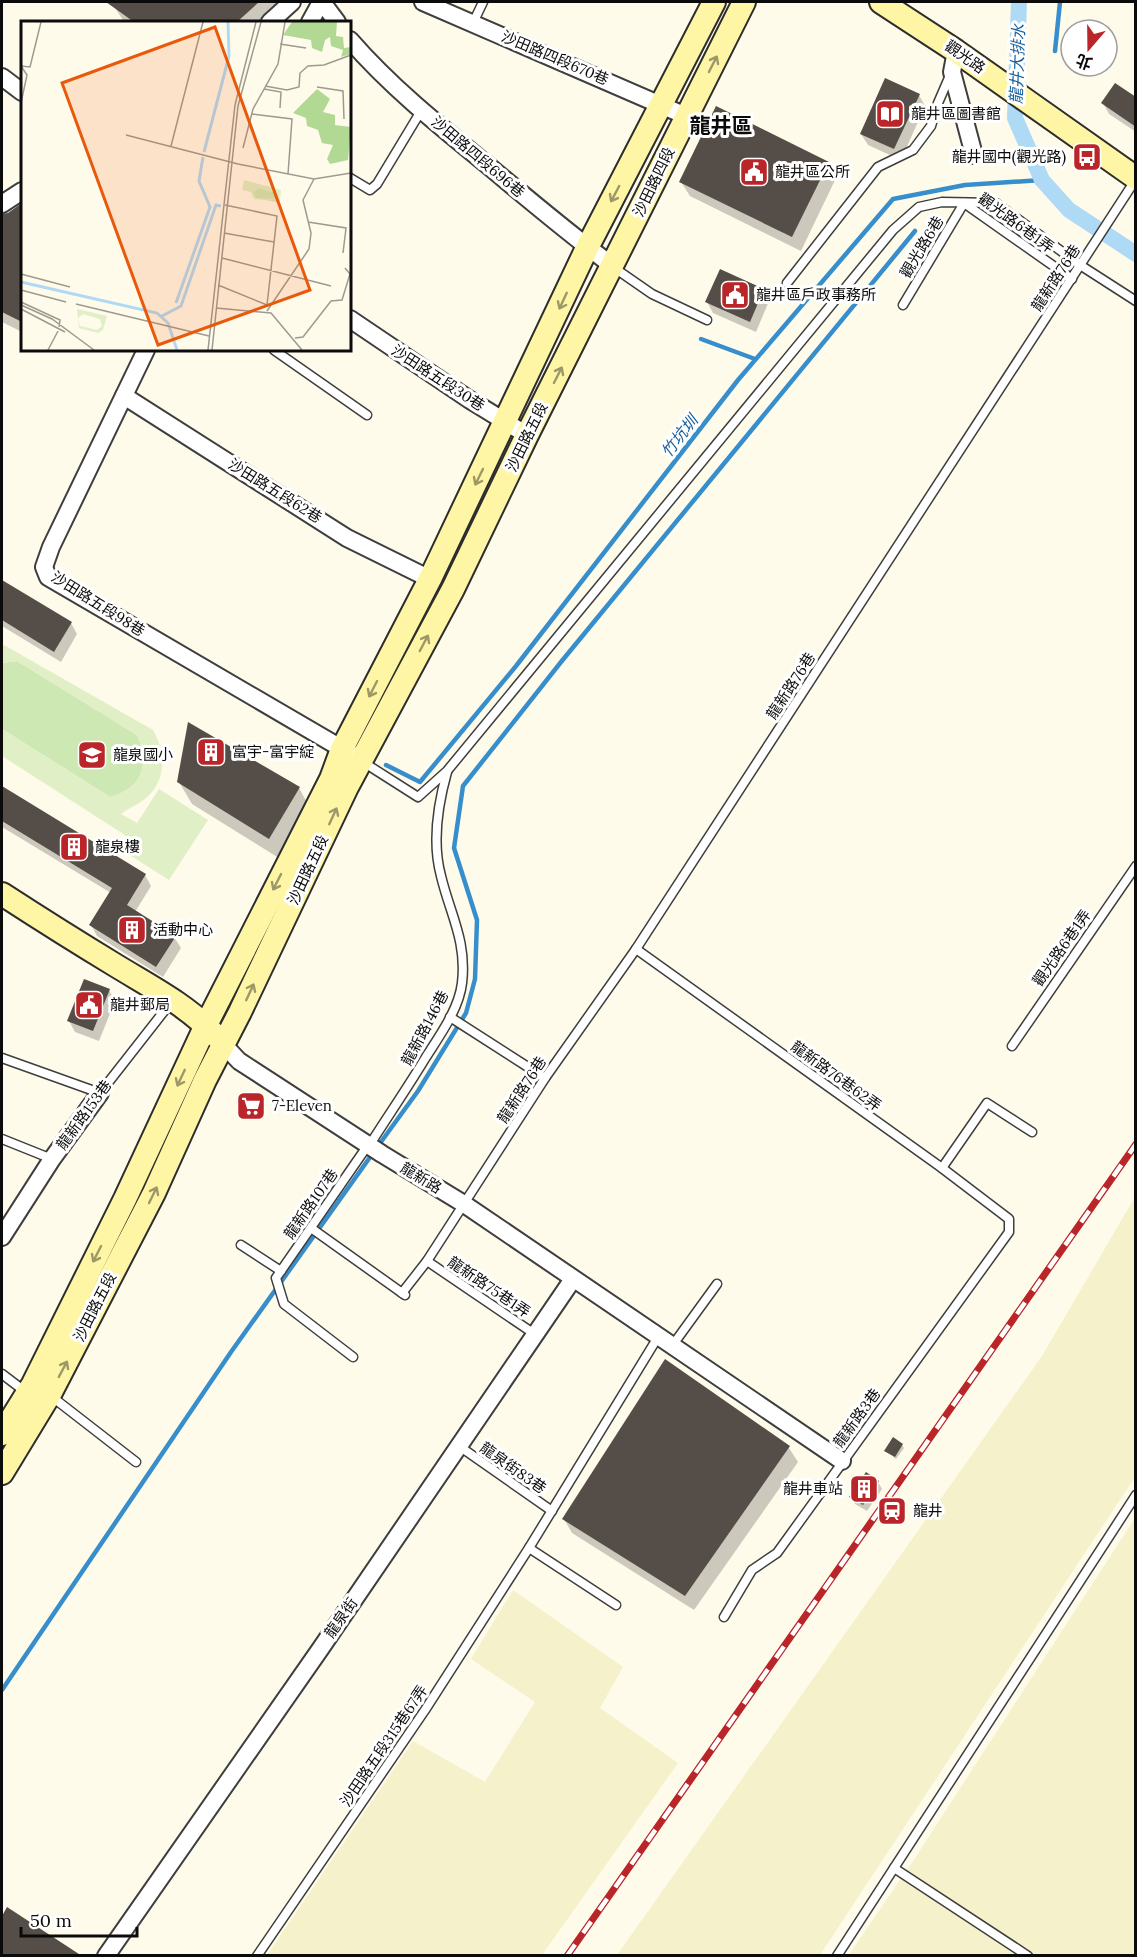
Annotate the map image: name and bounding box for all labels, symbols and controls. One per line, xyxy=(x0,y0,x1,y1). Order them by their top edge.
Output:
north arrow xyxy=(1059,18,1119,78)
inset map xyxy=(21,21,351,351)
water label: 龍井大排水 xyxy=(1006,23,1028,104)
street label: 沙田路四段670巷 xyxy=(499,26,612,89)
street label: 觀光路 xyxy=(941,36,989,77)
text: 北 xyxy=(1073,50,1095,74)
one-way arrow xyxy=(707,55,719,73)
library icon: 龍井區圖書館 xyxy=(874,98,906,130)
place label: 龍井區圖書館 xyxy=(911,104,1001,123)
street label: 沙田路四段696巷 xyxy=(428,112,529,201)
district label: 龍井區 xyxy=(690,112,753,139)
bus stop icon: 龍井國中(觀光路) xyxy=(1071,141,1103,173)
street label: 沙田路四段 xyxy=(629,144,679,220)
place label: 龍井國中(觀光路) xyxy=(952,147,1066,167)
public building icon: 龍井區公所 xyxy=(738,156,770,188)
place label: 龍井區公所 xyxy=(775,162,850,181)
one-way arrow xyxy=(609,184,621,202)
street label: 觀光路6巷1弄 xyxy=(975,189,1058,256)
street label: 觀光路6巷 xyxy=(896,212,947,281)
street label: 龍新路76巷 xyxy=(1027,241,1084,315)
public building icon: 龍井區戶政事務所 xyxy=(719,279,751,311)
place label: 龍井區戶政事務所 xyxy=(756,285,876,304)
one-way arrow xyxy=(556,291,568,309)
street label: 沙田路五段30巷 xyxy=(388,340,489,415)
one-way arrow xyxy=(553,366,564,384)
street label: 沙田路五段 xyxy=(502,399,552,475)
water label: 竹坑圳 xyxy=(656,409,703,461)
street label: 沙田路五段62巷 xyxy=(225,454,326,527)
one-way arrow xyxy=(473,467,484,485)
street label: 沙田路五段98巷 xyxy=(48,567,149,640)
one-way arrow xyxy=(418,635,430,652)
street label: 龍新路76巷 xyxy=(762,649,819,723)
one-way arrow xyxy=(367,680,379,697)
building icon: 富宇-富宇綻 xyxy=(195,736,227,768)
school or university icon: 龍泉國小 xyxy=(76,739,108,771)
place label: 富宇-富宇綻 xyxy=(232,742,314,761)
place label: 龍泉國小 xyxy=(113,745,173,764)
one-way arrow xyxy=(328,807,340,825)
building icon: 龍泉樓 xyxy=(58,831,90,863)
street label: 沙田路五段 xyxy=(283,832,332,908)
place label: 龍泉樓 xyxy=(95,837,140,856)
one-way arrow xyxy=(271,873,283,890)
street label: 觀光路6巷1弄 xyxy=(1028,906,1095,990)
building icon: 活動中心 xyxy=(116,914,148,946)
place label: 活動中心 xyxy=(153,920,213,939)
one-way arrow xyxy=(244,983,256,1001)
street label: 龍新路146巷 xyxy=(397,987,452,1069)
public building icon: 龍井郵局 xyxy=(73,989,105,1021)
place label: 龍井郵局 xyxy=(110,995,170,1014)
street label: 龍新路76巷62弄 xyxy=(787,1036,885,1115)
street label: 龍新路76巷 xyxy=(493,1053,550,1127)
one-way arrow xyxy=(174,1069,186,1087)
street label: 龍新路153巷 xyxy=(52,1076,115,1153)
supermarket icon: 7-Eleven xyxy=(235,1090,267,1122)
place label: 7-Eleven xyxy=(272,1096,332,1115)
street label: 龍新路 xyxy=(397,1158,445,1197)
street label: 龍新路107巷 xyxy=(279,1165,342,1242)
one-way arrow xyxy=(147,1187,159,1205)
one-way arrow xyxy=(91,1245,103,1262)
street label: 龍新路75巷1弄 xyxy=(444,1252,534,1321)
street label: 沙田路五段 xyxy=(69,1269,120,1345)
one-way arrow xyxy=(58,1360,69,1378)
street label: 龍新路3巷 xyxy=(829,1384,884,1451)
street label: 龍泉街83巷 xyxy=(476,1438,550,1497)
building icon: 龍井車站 xyxy=(848,1473,880,1505)
place label: 龍井車站 xyxy=(783,1479,843,1498)
station icon: 龍井 xyxy=(876,1495,908,1527)
place label: 龍井 xyxy=(913,1501,943,1520)
street label: 龍泉街 xyxy=(320,1594,361,1642)
street label: 沙田路五段315巷67弄 xyxy=(336,1681,431,1810)
scale bar xyxy=(21,1900,136,1938)
text: 50 m xyxy=(30,1909,72,1932)

